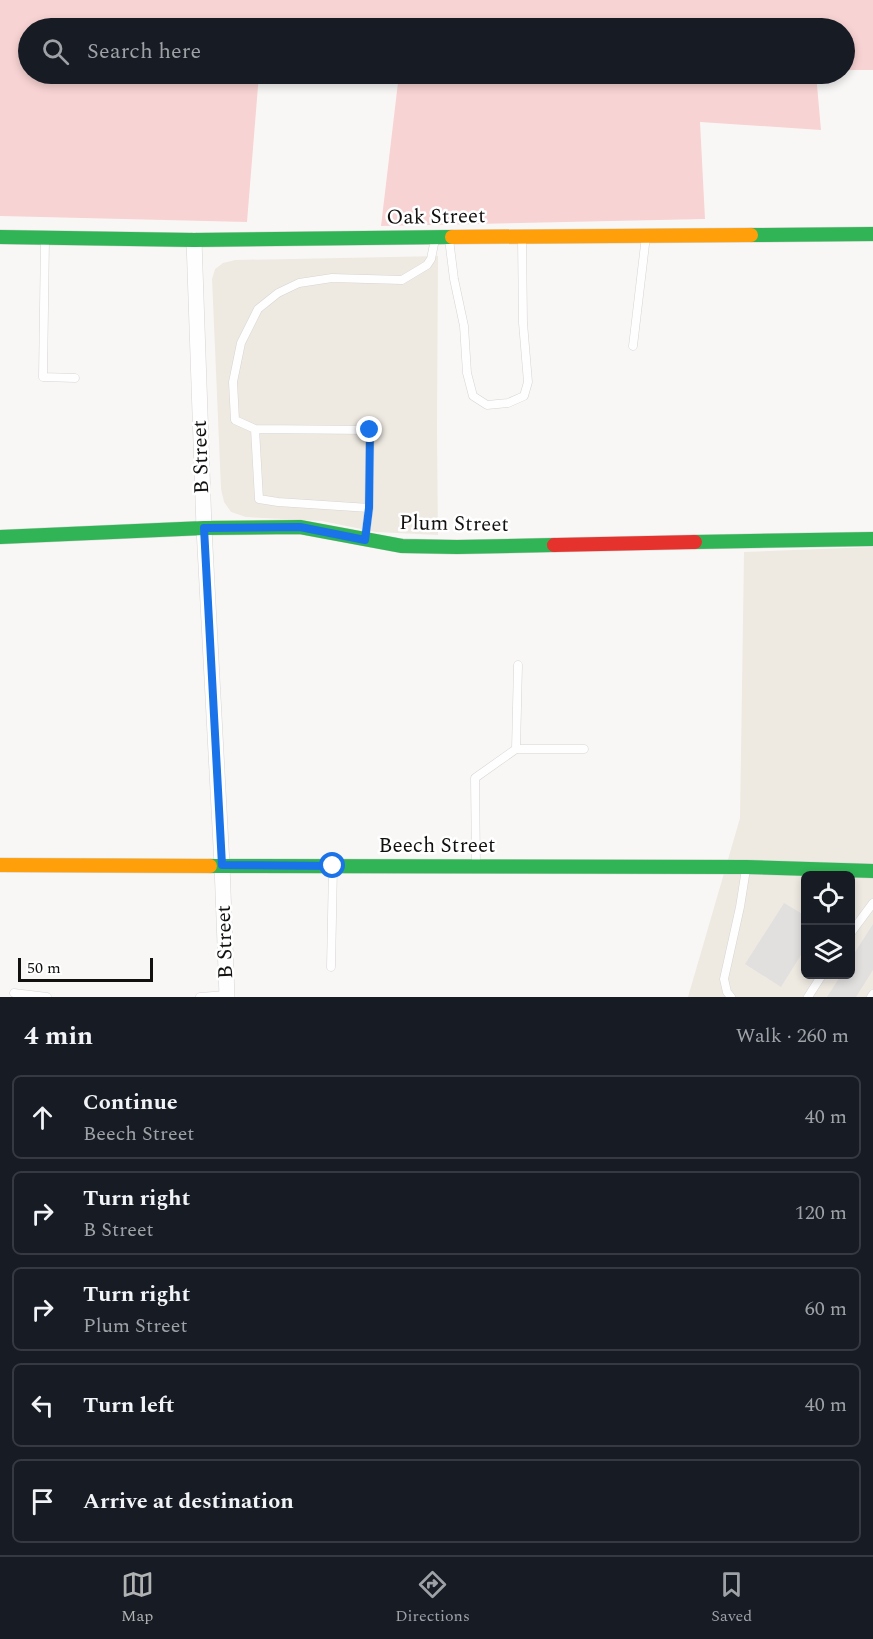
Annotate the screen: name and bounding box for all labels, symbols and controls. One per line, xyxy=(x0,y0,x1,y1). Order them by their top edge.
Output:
search box xyxy=(18,18,855,84)
icon: search xyxy=(39,35,72,68)
text: Search here xyxy=(87,35,201,68)
street label: Oak Street xyxy=(386,200,486,234)
route end xyxy=(356,416,382,442)
street label: B Street xyxy=(184,419,218,495)
street label: Plum Street xyxy=(399,507,509,541)
street label: Beech Street xyxy=(379,830,496,862)
route start xyxy=(319,852,345,878)
map controls xyxy=(801,871,855,979)
button: locate xyxy=(801,871,855,925)
street label: B Street xyxy=(208,904,242,980)
button: layers xyxy=(801,925,855,979)
scale bar xyxy=(18,955,153,983)
text: 50 m xyxy=(27,956,61,980)
text: 4 min xyxy=(24,1016,93,1056)
text: Walk · 260 m xyxy=(736,1021,849,1051)
text: Continue xyxy=(83,1086,178,1119)
icon: ahead xyxy=(26,1101,59,1134)
text: 40 m xyxy=(805,1102,847,1132)
text: Beech Street xyxy=(83,1119,194,1149)
text: Turn right xyxy=(83,1182,190,1215)
icon: right xyxy=(26,1197,59,1230)
text: 120 m xyxy=(795,1198,847,1228)
text: B Street xyxy=(83,1215,154,1245)
text: Turn right xyxy=(83,1278,190,1311)
icon: right xyxy=(26,1293,59,1326)
text: 60 m xyxy=(805,1294,847,1324)
text: Plum Street xyxy=(83,1311,188,1341)
icon: left xyxy=(26,1389,59,1422)
text: Turn left xyxy=(83,1389,175,1422)
text: 40 m xyxy=(805,1390,847,1420)
icon: arrive xyxy=(26,1485,59,1518)
text: Arrive at destination xyxy=(83,1485,294,1518)
tab: Map xyxy=(121,1568,154,1628)
tab: Directions xyxy=(395,1568,470,1628)
tab: Saved xyxy=(711,1568,752,1628)

